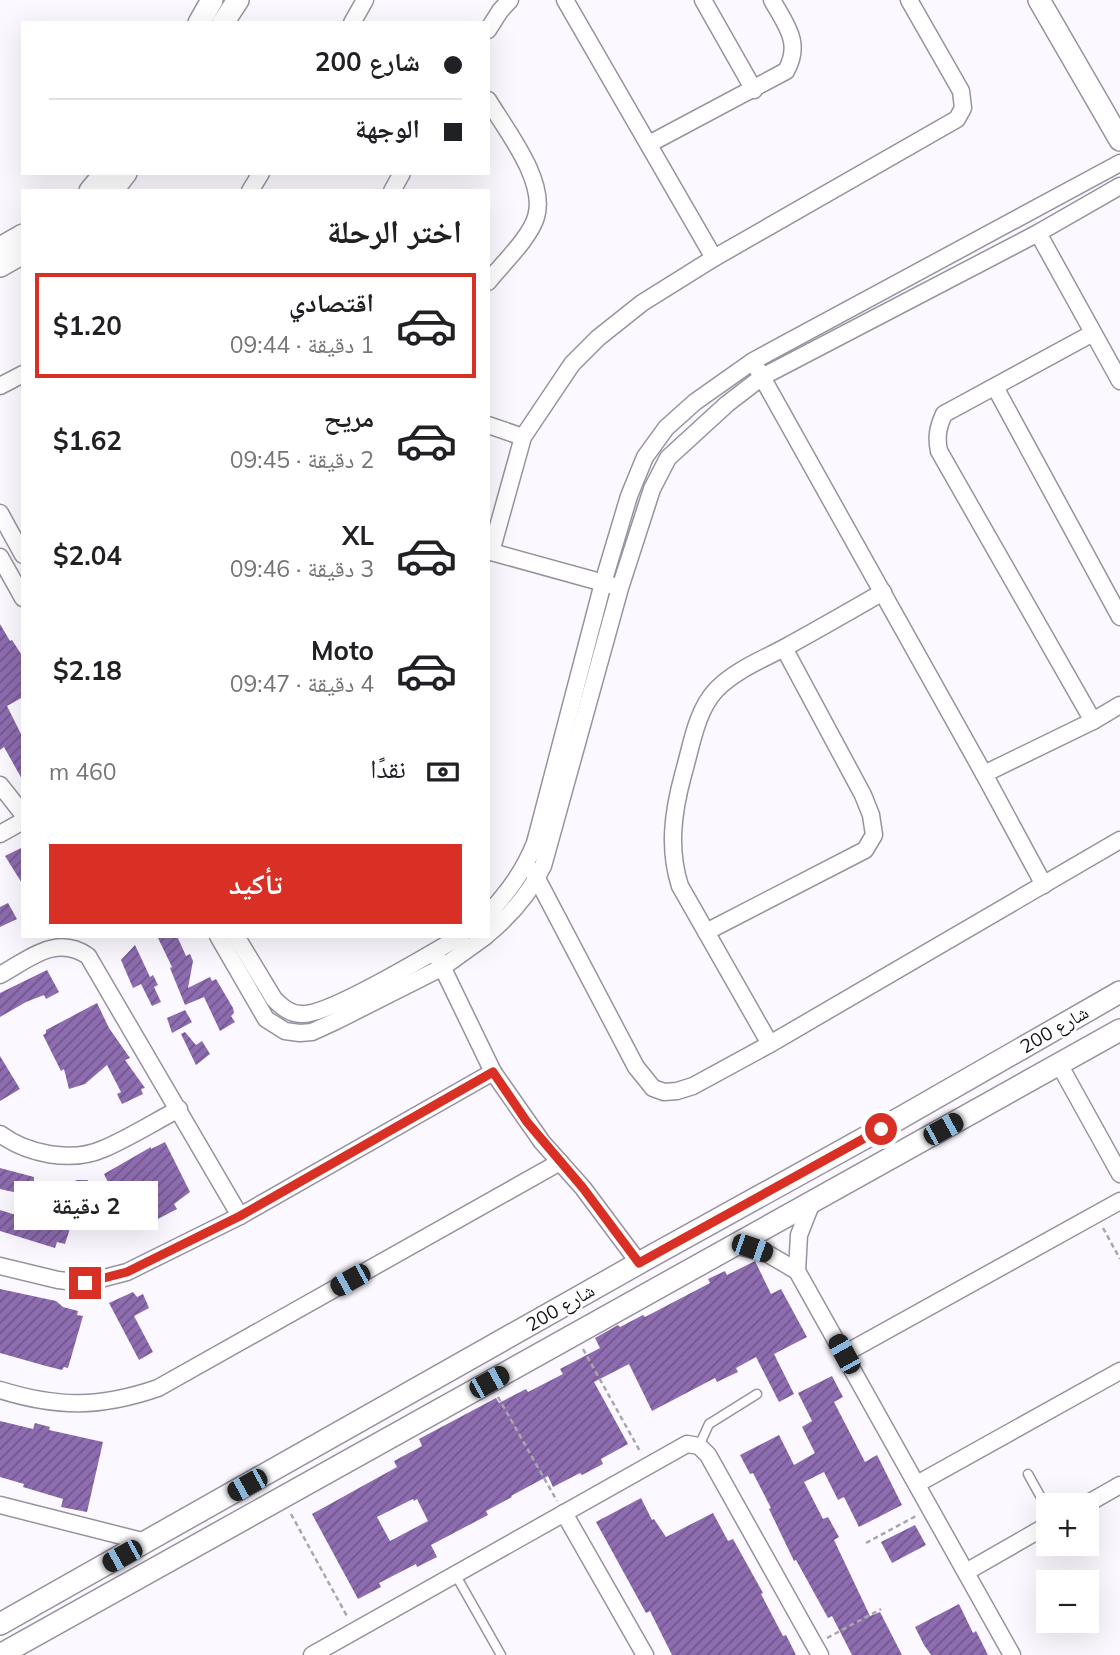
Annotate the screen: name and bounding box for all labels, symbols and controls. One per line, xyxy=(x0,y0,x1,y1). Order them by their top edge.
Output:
text: شارع 200 xyxy=(315,45,420,78)
text: الوجهة xyxy=(355,112,420,145)
text: اختر الرحلة xyxy=(327,211,462,251)
text: اقتصادي xyxy=(289,286,374,319)
icon: car xyxy=(395,294,458,357)
text: $1.20 xyxy=(53,309,122,342)
text: 1 دقيقة · 09:44 xyxy=(230,330,374,359)
text: مريح xyxy=(324,401,374,434)
icon: car xyxy=(395,409,458,472)
text: $1.62 xyxy=(53,424,122,457)
text: 2 دقيقة · 09:45 xyxy=(230,445,374,474)
text: XL xyxy=(342,519,374,552)
icon: car xyxy=(395,524,458,587)
text: $2.04 xyxy=(53,539,122,572)
text: 3 دقيقة · 09:46 xyxy=(230,554,374,583)
text: Moto xyxy=(311,634,374,667)
icon: car xyxy=(395,639,458,702)
text: $2.18 xyxy=(53,654,122,687)
text: 4 دقيقة · 09:47 xyxy=(230,669,374,698)
text: نقدًا xyxy=(370,752,406,785)
icon: cash xyxy=(424,753,462,791)
text: 460 m xyxy=(49,757,117,786)
button: تأكيد xyxy=(49,844,462,924)
street label: شارع 200 xyxy=(1015,1000,1093,1058)
car xyxy=(920,1110,967,1148)
route start xyxy=(865,1113,897,1145)
callout: 2 دقيقة xyxy=(13,1182,157,1230)
text: 2 دقيقة xyxy=(52,1191,120,1220)
car xyxy=(729,1231,776,1265)
car xyxy=(327,1261,374,1299)
route end xyxy=(69,1267,101,1299)
street label: شارع 200 xyxy=(521,1278,599,1336)
car xyxy=(825,1331,864,1377)
car xyxy=(466,1363,513,1401)
car xyxy=(224,1466,271,1504)
map controls xyxy=(1036,1493,1099,1633)
button: + xyxy=(1036,1493,1099,1556)
car xyxy=(99,1537,146,1575)
button: − xyxy=(1036,1570,1099,1633)

